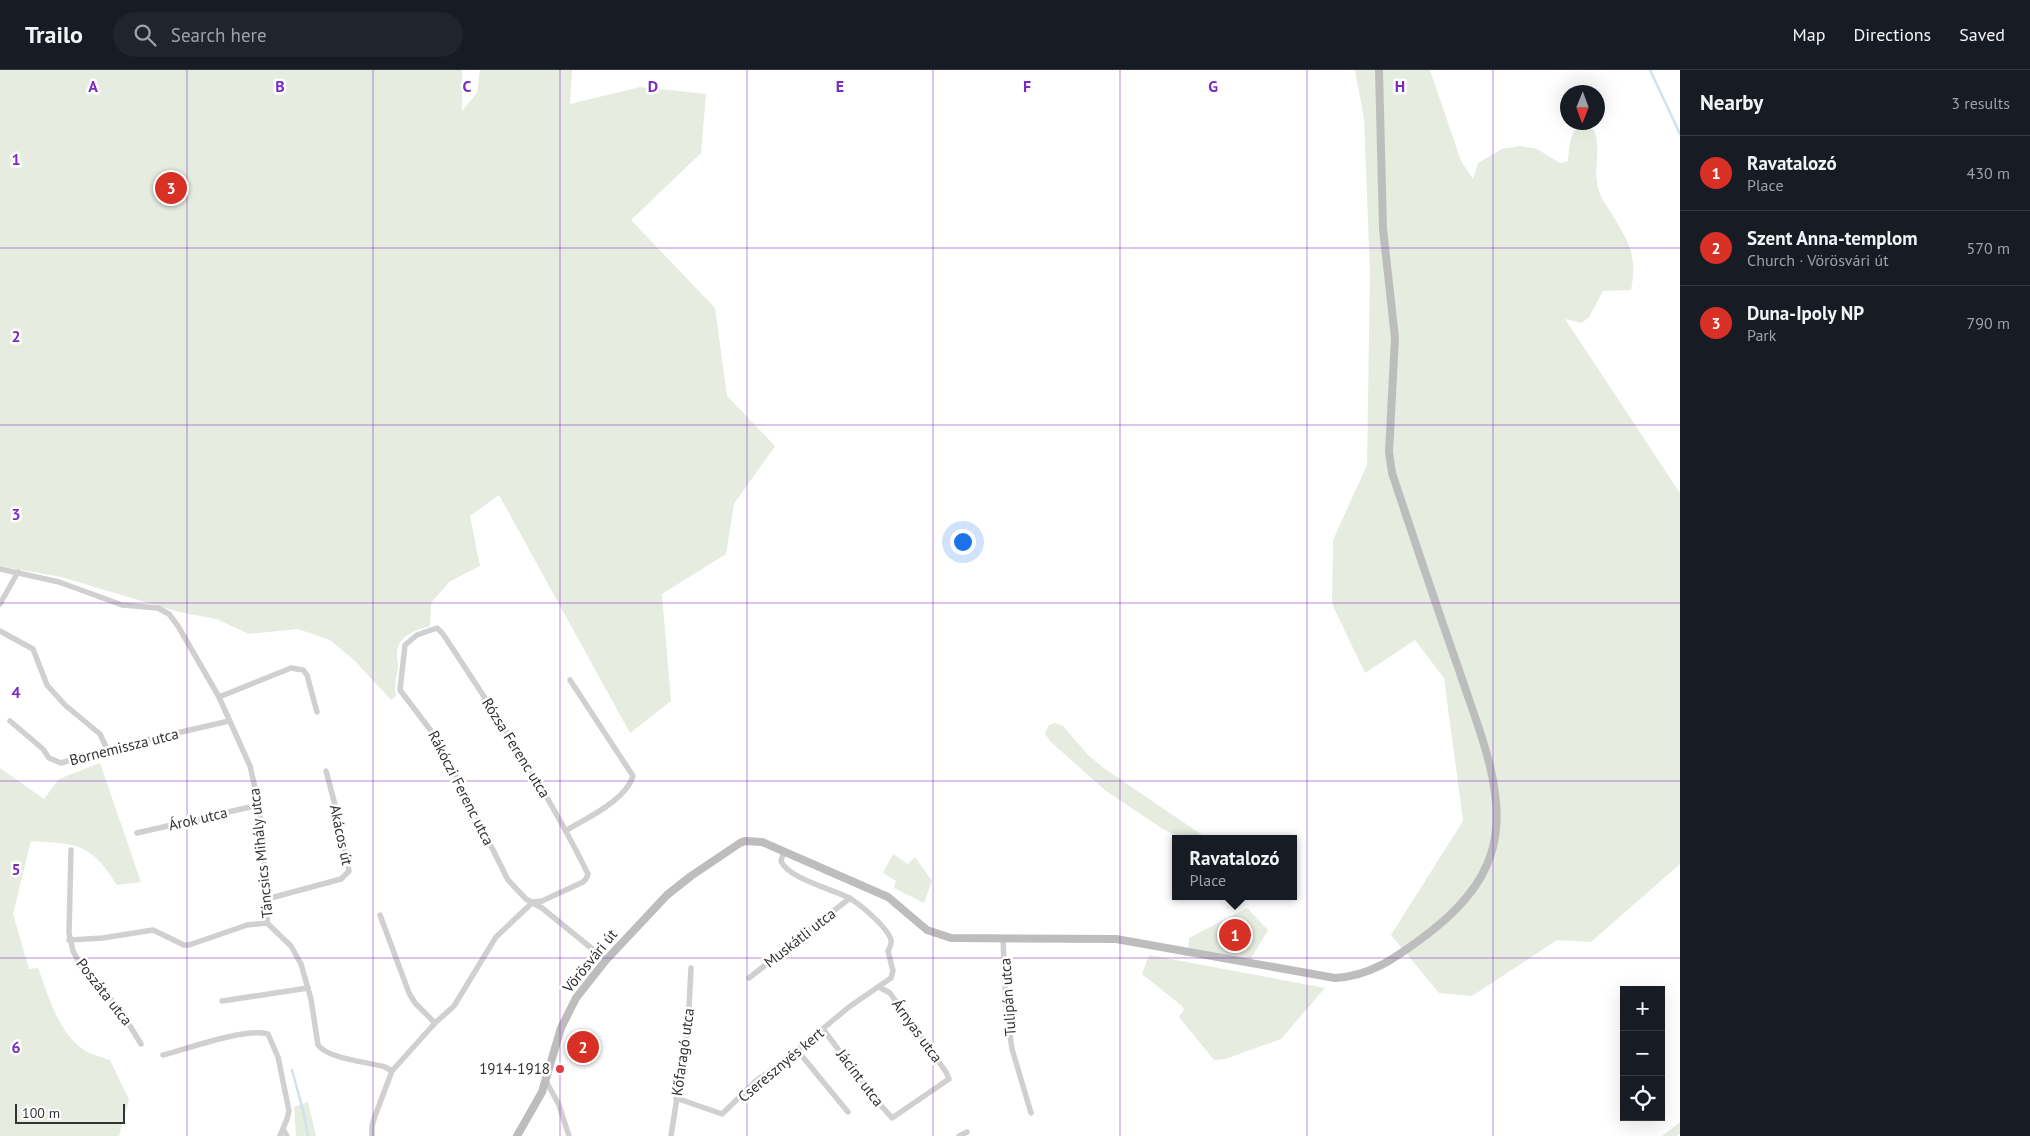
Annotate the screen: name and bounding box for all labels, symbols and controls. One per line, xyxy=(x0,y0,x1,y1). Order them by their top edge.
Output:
search box xyxy=(113,12,463,57)
text: Trailo xyxy=(25,19,83,50)
icon: search xyxy=(131,21,159,49)
text: Search here xyxy=(171,23,267,47)
text: Map xyxy=(1793,23,1825,46)
text: Directions xyxy=(1853,23,1931,46)
text: Saved xyxy=(1959,23,2005,46)
text: A xyxy=(88,76,98,96)
text: B xyxy=(275,76,285,96)
text: C xyxy=(463,76,472,96)
text: D xyxy=(648,76,658,96)
text: E xyxy=(836,76,844,96)
text: F xyxy=(1023,76,1031,96)
text: G xyxy=(1208,76,1218,96)
text: H xyxy=(1395,76,1405,96)
north arrow xyxy=(1560,85,1605,130)
text: Nearby xyxy=(1700,89,1763,116)
text: 3 results xyxy=(1951,93,2010,113)
text: 1 xyxy=(11,149,21,169)
text: Ravatalozó xyxy=(1747,151,1837,175)
text: 1 xyxy=(1711,163,1721,183)
text: 430 m xyxy=(1967,163,2010,183)
pin: 3 xyxy=(155,169,187,207)
text: Place xyxy=(1747,175,1784,195)
text: Szent Anna-templom xyxy=(1747,226,1918,250)
text: 2 xyxy=(1711,238,1721,258)
text: 570 m xyxy=(1967,238,2010,258)
text: Church · Vörösvári út xyxy=(1747,250,1889,270)
text: Duna-Ipoly NP xyxy=(1747,301,1864,325)
text: 3 xyxy=(1711,313,1721,333)
text: 790 m xyxy=(1967,313,2010,333)
text: Park xyxy=(1747,325,1776,345)
text: 2 xyxy=(11,326,21,346)
text: 3 xyxy=(11,504,21,524)
your location xyxy=(950,529,976,555)
text: 4 xyxy=(11,682,21,702)
street label: Rózsa Ferenc utca xyxy=(478,694,555,801)
street label: Bornemissza utca xyxy=(67,724,180,769)
street label: Rákóczi Ferenc utca xyxy=(424,727,499,848)
street label: Táncsics Mihály utca xyxy=(244,787,277,919)
street label: Árok utca xyxy=(167,803,229,835)
street label: Akácos út xyxy=(326,803,357,867)
popup xyxy=(1172,835,1297,900)
text: Ravatalozó xyxy=(1190,846,1279,870)
text: 5 xyxy=(11,859,21,879)
text: Place xyxy=(1190,870,1226,890)
street label: Muskátli utca xyxy=(760,904,839,971)
pin: 1 xyxy=(1219,916,1251,954)
street label: Vörösvári út xyxy=(558,925,621,997)
street label: Poszáta utca xyxy=(72,954,137,1029)
street label: Tulipán utca xyxy=(995,957,1020,1037)
map controls xyxy=(1620,986,1665,1121)
button: + xyxy=(1620,986,1665,1031)
street label: Árnyas utca xyxy=(888,995,947,1066)
street label: Kőfaragó utca xyxy=(667,1007,698,1097)
street label: Cseresznyés kert xyxy=(734,1023,827,1106)
pin: 2 xyxy=(567,1028,599,1066)
button: − xyxy=(1620,1031,1665,1076)
text: 6 xyxy=(11,1037,21,1057)
street label: Jácint utca xyxy=(832,1044,888,1110)
place label: 1914-1918 xyxy=(479,1059,550,1078)
marker: 1914-1918 xyxy=(554,1063,566,1075)
button: locate xyxy=(1620,1076,1665,1121)
scale bar xyxy=(15,1101,125,1124)
text: 100 m xyxy=(22,1104,60,1122)

